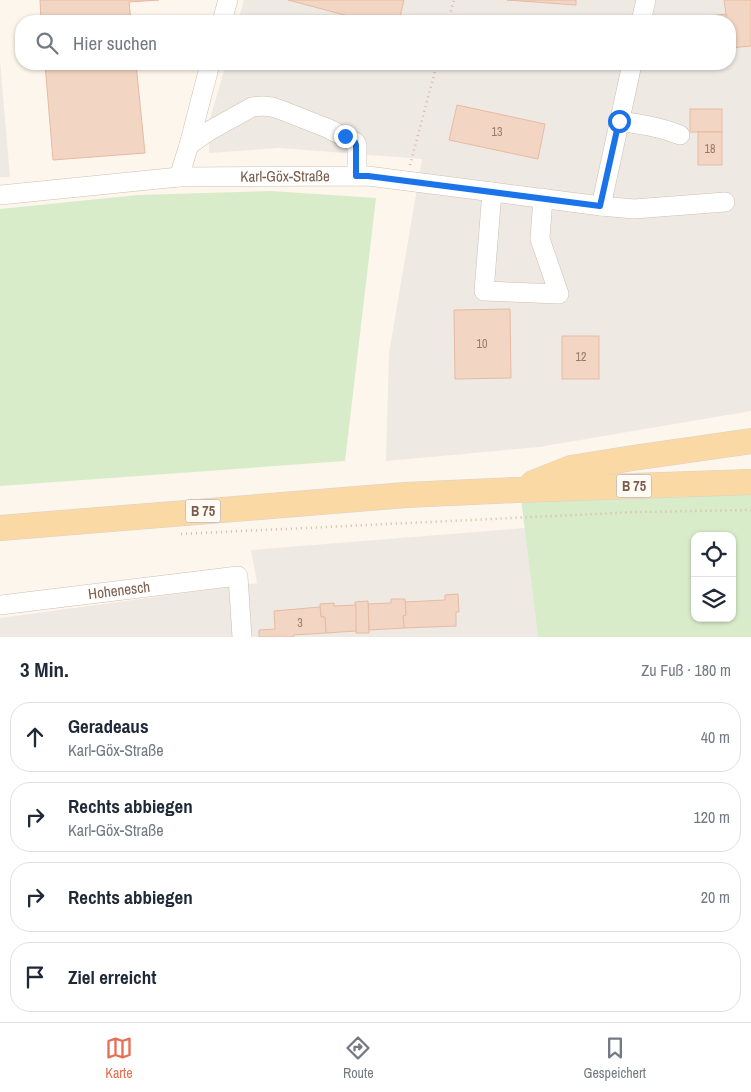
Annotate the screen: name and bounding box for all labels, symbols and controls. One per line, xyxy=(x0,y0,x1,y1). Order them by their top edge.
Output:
search box xyxy=(15,15,736,70)
icon: search xyxy=(33,29,61,57)
text: Hier suchen xyxy=(73,30,157,56)
route start xyxy=(608,110,631,133)
house number: 13 xyxy=(492,124,502,140)
route end xyxy=(334,125,357,148)
house number: 18 xyxy=(705,141,715,157)
street label: Karl-Göx-Straße xyxy=(240,165,330,187)
house number: 10 xyxy=(477,336,487,352)
house number: 12 xyxy=(576,349,586,365)
road number: B 75 xyxy=(616,474,652,498)
road number: B 75 xyxy=(186,500,220,522)
map controls xyxy=(691,532,736,622)
button: locate xyxy=(691,532,736,577)
street label: Hohenesch xyxy=(87,576,151,604)
button: layers xyxy=(691,577,736,622)
house number: 3 xyxy=(297,615,303,631)
text: 3 Min. xyxy=(20,655,69,684)
text: Zu Fuß · 180 m xyxy=(641,659,731,681)
text: Geradeaus xyxy=(68,713,149,739)
icon: ahead xyxy=(21,723,49,751)
text: 40 m xyxy=(701,726,730,748)
text: Karl-Göx-Straße xyxy=(68,739,164,761)
text: Rechts abbiegen xyxy=(68,793,193,819)
icon: right xyxy=(21,803,49,831)
text: 120 m xyxy=(694,806,730,828)
text: Karl-Göx-Straße xyxy=(68,819,164,841)
icon: right xyxy=(21,883,49,911)
text: Rechts abbiegen xyxy=(68,884,193,910)
text: 20 m xyxy=(701,886,730,908)
icon: arrive xyxy=(21,963,49,991)
text: Ziel erreicht xyxy=(68,964,156,990)
tab: Karte xyxy=(105,1034,133,1082)
tab: Route xyxy=(343,1034,374,1082)
tab: Gespeichert xyxy=(583,1034,646,1082)

